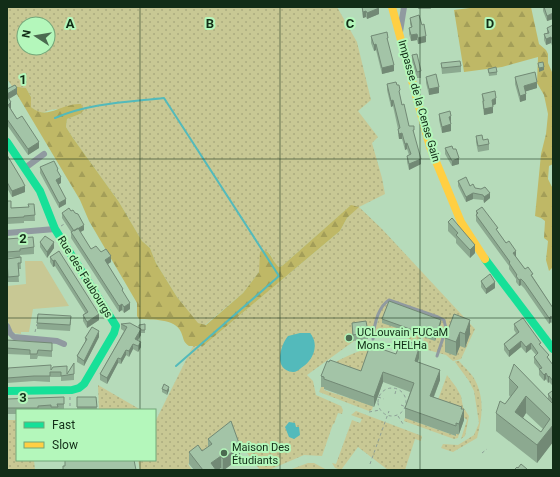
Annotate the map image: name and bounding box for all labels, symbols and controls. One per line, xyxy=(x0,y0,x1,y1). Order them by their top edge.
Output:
north arrow xyxy=(16,16,56,56)
text: A xyxy=(66,16,75,31)
text: B xyxy=(206,16,214,31)
text: C xyxy=(346,16,355,31)
text: D xyxy=(486,16,494,31)
text: N xyxy=(20,29,34,39)
street label: Impasse de la Cense Gain xyxy=(395,38,443,164)
text: 1 xyxy=(19,72,27,87)
text: 2 xyxy=(19,231,27,246)
street label: Rue des Faubourgs xyxy=(55,234,116,320)
place label: UCLouvain FUCaM Mons - HELHa xyxy=(357,326,448,352)
marker: UCLouvain FUCaM Mons - HELHa xyxy=(344,333,354,343)
text: 3 xyxy=(19,390,27,405)
legend xyxy=(16,409,156,461)
text: Fast xyxy=(52,418,75,432)
text: Slow xyxy=(52,438,78,452)
place label: Maison Des Étudiants xyxy=(232,441,290,467)
marker: Maison Des Étudiants xyxy=(219,448,229,458)

